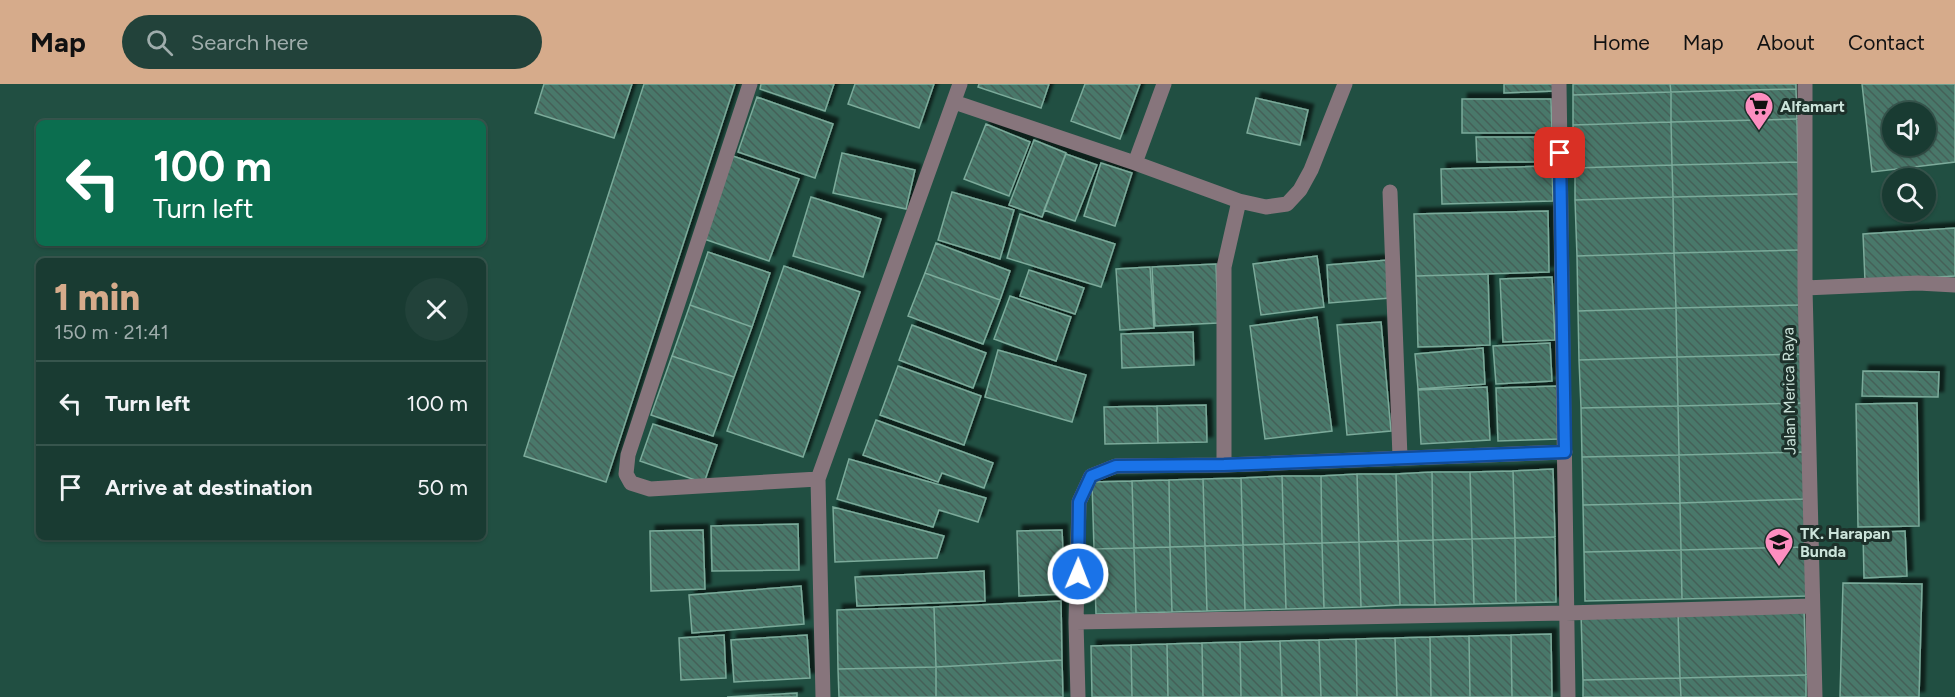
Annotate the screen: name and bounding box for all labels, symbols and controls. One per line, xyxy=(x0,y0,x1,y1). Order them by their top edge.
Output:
search box xyxy=(122,15,542,69)
text: Map xyxy=(30,25,86,59)
icon: search xyxy=(143,26,176,59)
text: Search here xyxy=(191,29,308,56)
text: Home xyxy=(1593,30,1650,55)
text: Map xyxy=(1683,30,1724,55)
text: About xyxy=(1757,30,1815,55)
text: Contact xyxy=(1848,30,1925,55)
supermarket icon: Alfamart xyxy=(1743,90,1775,132)
place label: Alfamart xyxy=(1780,97,1845,116)
map controls xyxy=(1882,102,1936,222)
button: sound xyxy=(1882,102,1936,156)
pin xyxy=(1534,127,1585,178)
icon: arrive xyxy=(1543,136,1576,169)
text: 100 m xyxy=(153,141,272,192)
icon: left xyxy=(54,144,132,222)
button: search xyxy=(1882,168,1936,222)
text: Turn left xyxy=(153,192,253,225)
text: 1 min xyxy=(54,276,140,319)
button: close xyxy=(405,278,468,341)
text: 150 m · 21:41 xyxy=(54,320,169,344)
street label: Jalan Merica Raya xyxy=(1778,327,1800,455)
icon: left xyxy=(54,387,87,420)
text: Turn left xyxy=(105,390,191,417)
text: 100 m xyxy=(407,390,468,417)
icon: arrive xyxy=(54,471,87,504)
text: Arrive at destination xyxy=(105,474,313,501)
text: 50 m xyxy=(417,474,468,501)
place label: TK. Harapan Bunda xyxy=(1800,524,1890,561)
school or university icon: TK. Harapan Bunda xyxy=(1763,526,1795,568)
position arrow xyxy=(1046,542,1110,606)

